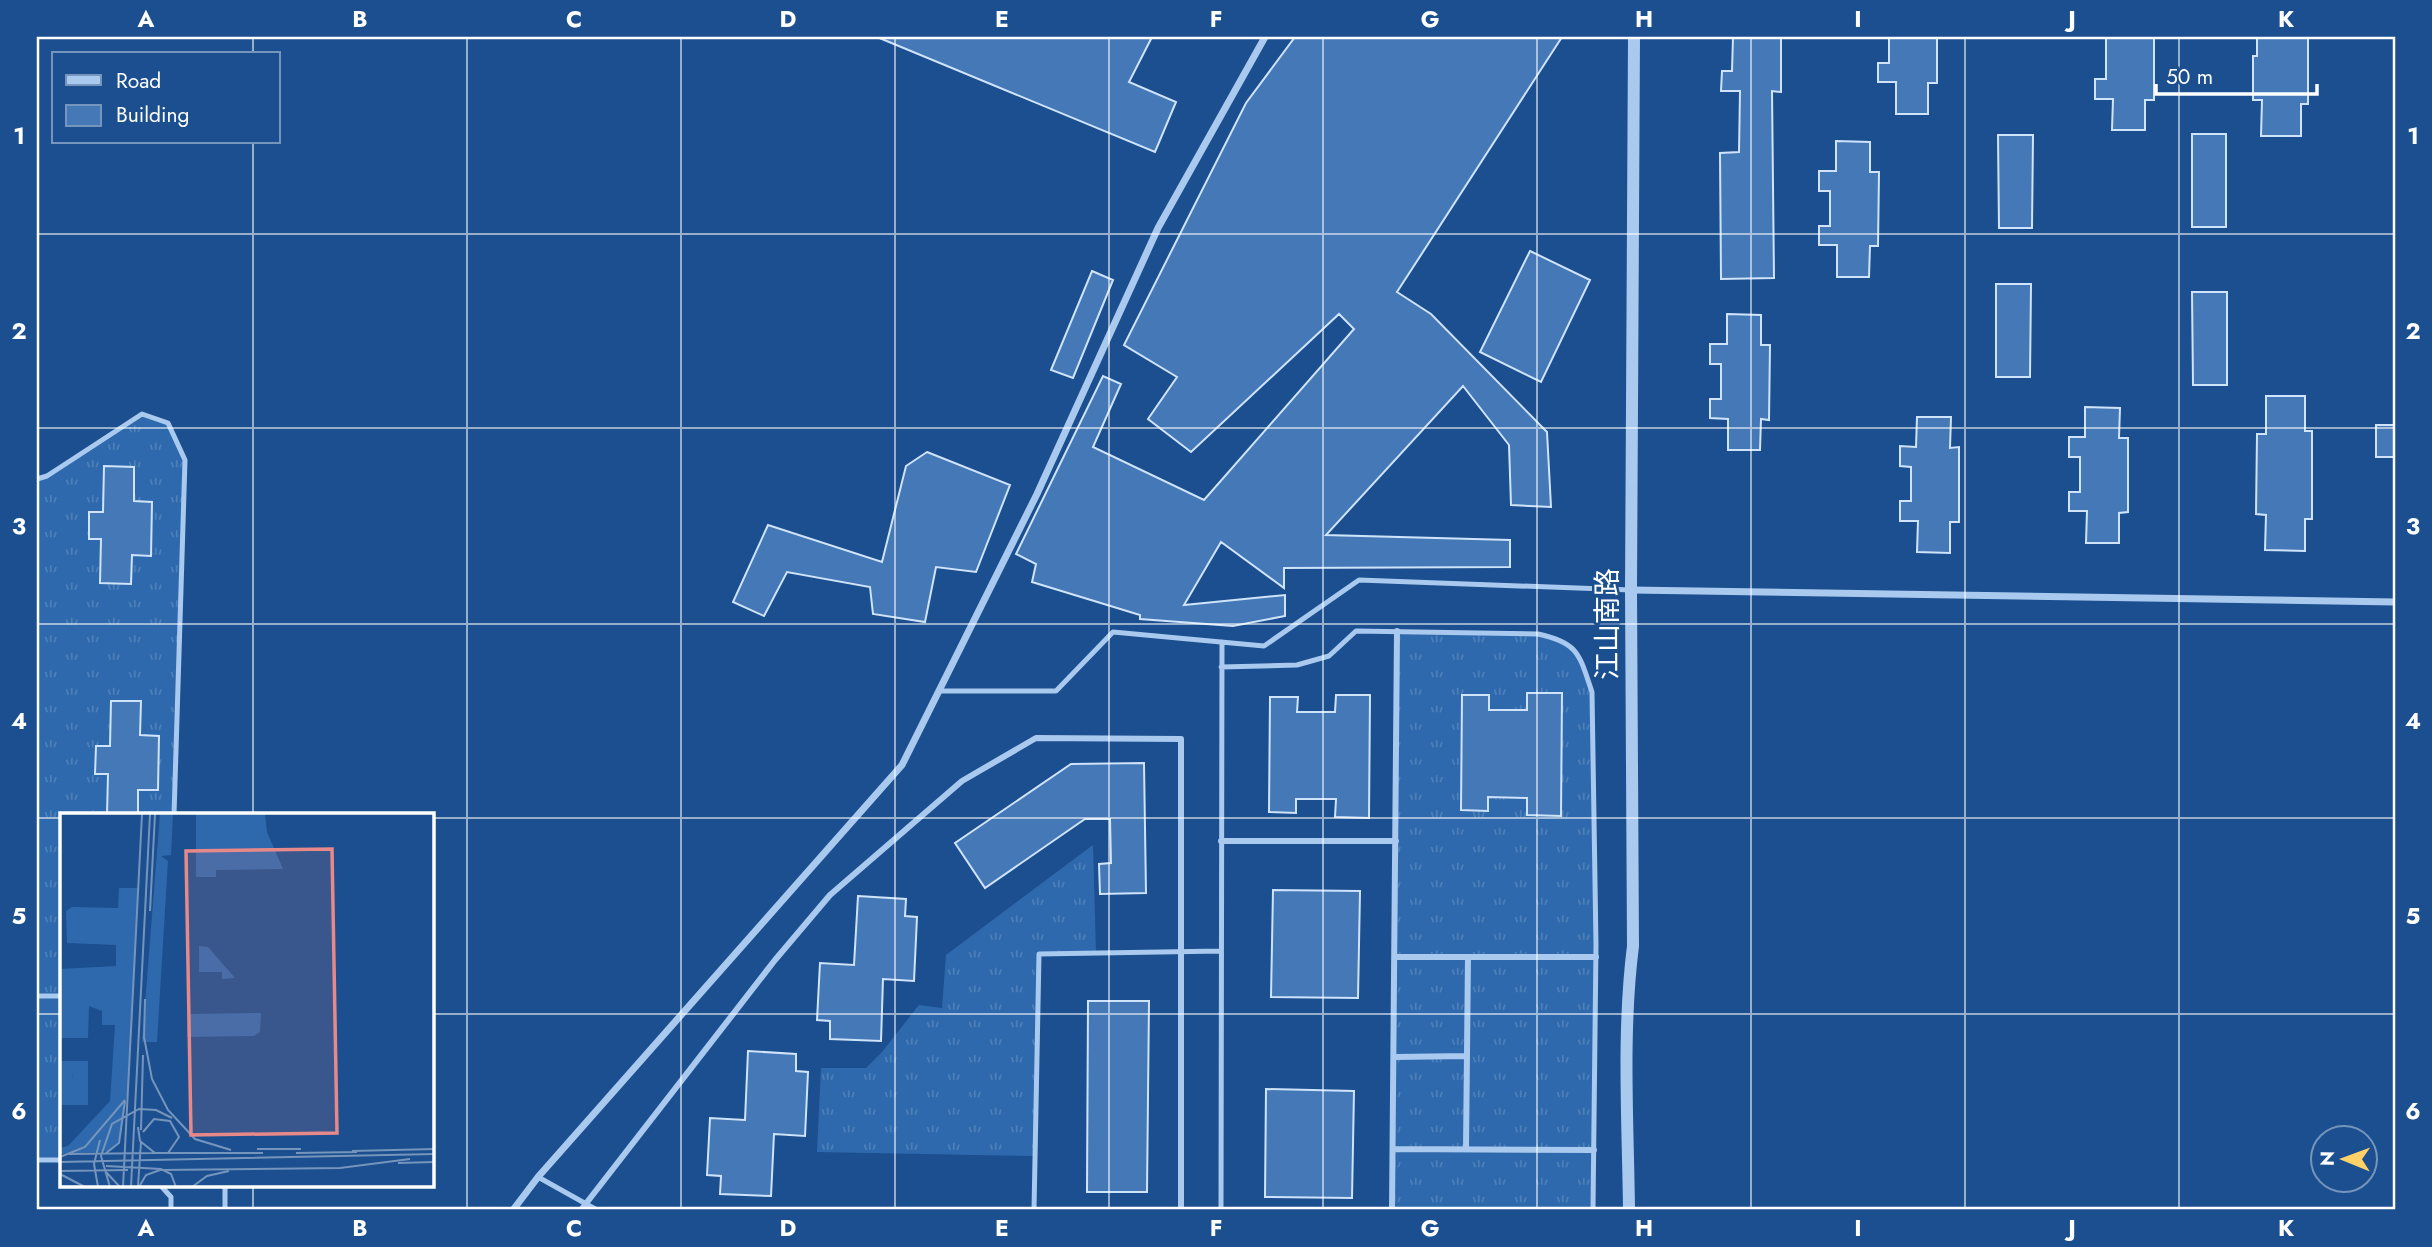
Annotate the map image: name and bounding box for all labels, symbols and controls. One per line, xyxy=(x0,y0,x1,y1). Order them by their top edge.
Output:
text: A xyxy=(137,2,155,36)
text: B xyxy=(352,2,368,36)
text: C xyxy=(566,2,582,36)
text: D xyxy=(780,2,797,36)
text: E xyxy=(995,2,1009,36)
text: F xyxy=(1210,2,1222,36)
text: G xyxy=(1421,2,1439,36)
text: H xyxy=(1635,2,1653,36)
text: I xyxy=(1854,2,1862,36)
text: J xyxy=(2064,2,2076,36)
text: K xyxy=(2278,2,2295,36)
legend xyxy=(52,52,280,144)
scale bar xyxy=(2156,52,2316,96)
text: 50 m xyxy=(2166,62,2213,92)
text: Road xyxy=(116,66,161,96)
text: Building xyxy=(116,100,189,130)
text: 1 xyxy=(13,119,25,153)
text: 1 xyxy=(2407,119,2419,153)
text: 2 xyxy=(11,314,27,348)
text: 2 xyxy=(2405,314,2421,348)
text: 3 xyxy=(12,509,26,543)
text: 3 xyxy=(2406,509,2420,543)
street label: 江山南路 xyxy=(1587,568,1628,680)
text: 4 xyxy=(11,704,27,738)
text: 4 xyxy=(2405,704,2421,738)
inset map xyxy=(60,813,434,1188)
text: 5 xyxy=(12,899,26,933)
text: 5 xyxy=(2406,899,2420,933)
text: 6 xyxy=(11,1094,27,1128)
text: 6 xyxy=(2405,1094,2421,1128)
north arrow xyxy=(2310,1124,2380,1194)
text: N xyxy=(2314,1151,2341,1166)
text: A xyxy=(137,1211,155,1245)
text: B xyxy=(352,1211,368,1245)
text: C xyxy=(566,1211,582,1245)
text: D xyxy=(780,1211,797,1245)
text: E xyxy=(995,1211,1009,1245)
text: F xyxy=(1210,1211,1222,1245)
text: G xyxy=(1421,1211,1439,1245)
text: H xyxy=(1635,1211,1653,1245)
text: I xyxy=(1854,1211,1862,1245)
text: J xyxy=(2064,1211,2076,1245)
text: K xyxy=(2278,1211,2295,1245)

